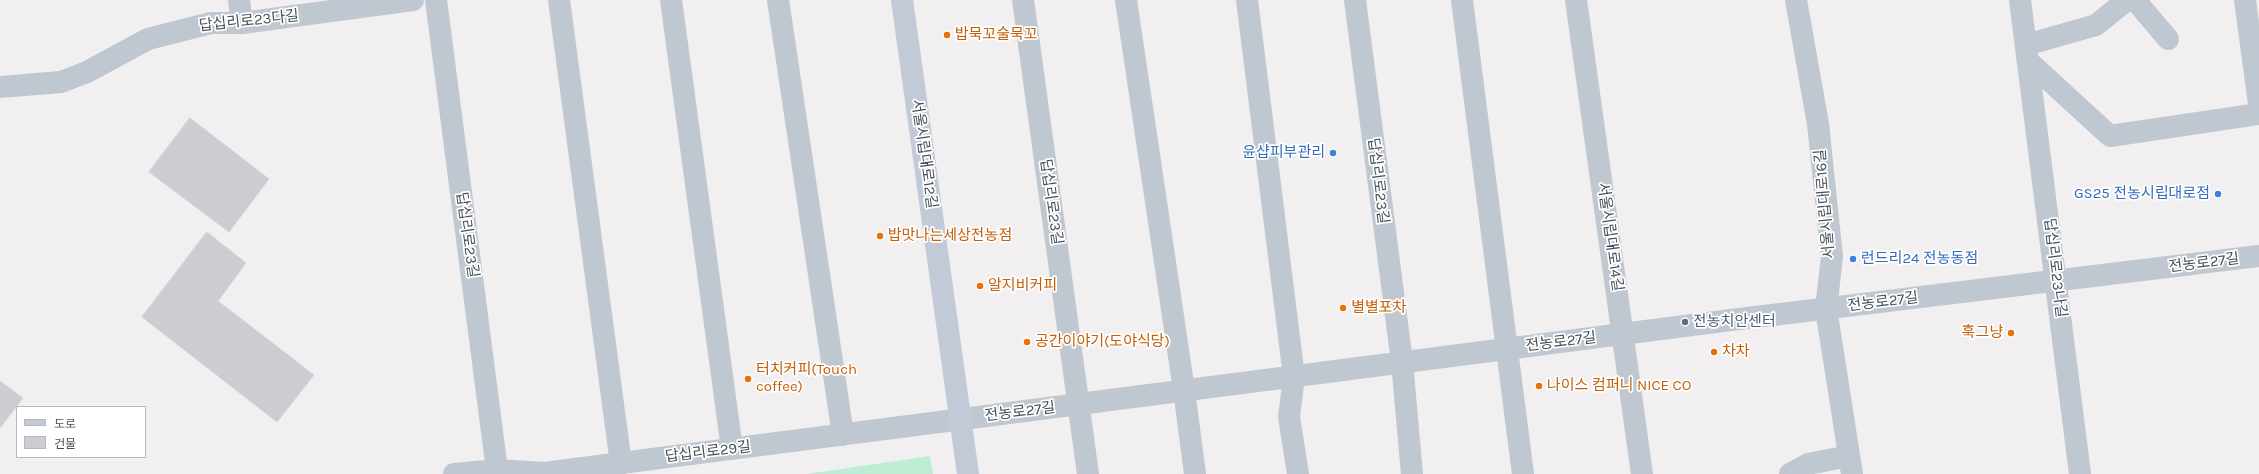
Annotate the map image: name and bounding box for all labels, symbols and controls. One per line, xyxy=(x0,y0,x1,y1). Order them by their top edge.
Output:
street label: 답십리로23다길 xyxy=(198,7,300,35)
place label: 밥묵꼬술묵꼬 xyxy=(955,26,1038,44)
marker: 밥묵꼬술묵꼬 xyxy=(942,30,952,40)
street label: 서울시립대로12길 xyxy=(907,98,941,210)
street label: 답십리로23길 xyxy=(1364,137,1392,225)
place label: 윤샵피부관리 xyxy=(1242,144,1325,162)
marker: 윤샵피부관리 xyxy=(1328,148,1338,158)
street label: 서울시립대로16길 xyxy=(1811,148,1839,260)
street label: 답십리로23길 xyxy=(1036,158,1066,246)
street label: 서울시립대로14길 xyxy=(1593,181,1627,293)
place label: GS25 전농시립대로점 xyxy=(2074,185,2210,203)
marker: GS25 전농시립대로점 xyxy=(2213,189,2223,199)
street label: 답십리로23길 xyxy=(452,191,482,279)
street label: 답십리로23나길 xyxy=(2040,217,2070,319)
place label: 밥맛나는세상전농점 xyxy=(888,227,1012,245)
marker: 밥맛나는세상전농점 xyxy=(875,231,885,241)
place label: 런드리24 전농동점 xyxy=(1861,250,1978,268)
street label: 전농로27길 xyxy=(2168,250,2240,276)
marker: 런드리24 전농동점 xyxy=(1848,254,1858,264)
place label: 알지비커피 xyxy=(988,277,1057,295)
marker: 알지비커피 xyxy=(975,281,985,291)
street label: 전농로27길 xyxy=(1847,289,1919,315)
place label: 별별포차 xyxy=(1351,299,1406,317)
marker: 별별포차 xyxy=(1338,303,1348,313)
place label: 전농치안센터 xyxy=(1693,313,1776,331)
marker: 전농치안센터 xyxy=(1680,317,1690,327)
place label: 훅그냥 xyxy=(1962,324,2003,342)
marker: 훅그냥 xyxy=(2006,328,2016,338)
street label: 전농로27길 xyxy=(1525,329,1597,355)
place label: 공간이야기(도야식당) xyxy=(1035,333,1170,351)
marker: 공간이야기(도야식당) xyxy=(1022,337,1032,347)
place label: 차차 xyxy=(1722,343,1750,361)
marker: 차차 xyxy=(1709,347,1719,357)
place label: 터치커피(Touch coffee) xyxy=(756,361,857,396)
marker: 터치커피(Touch coffee) xyxy=(743,374,753,384)
place label: 나이스 컴퍼니 NICE CO xyxy=(1547,377,1691,395)
marker: 나이스 컴퍼니 NICE CO xyxy=(1534,381,1544,391)
street label: 전농로27길 xyxy=(984,399,1056,425)
legend xyxy=(16,406,146,458)
text: 도로 xyxy=(54,417,76,431)
text: 건물 xyxy=(54,437,76,451)
street label: 답십리로29길 xyxy=(664,438,752,466)

